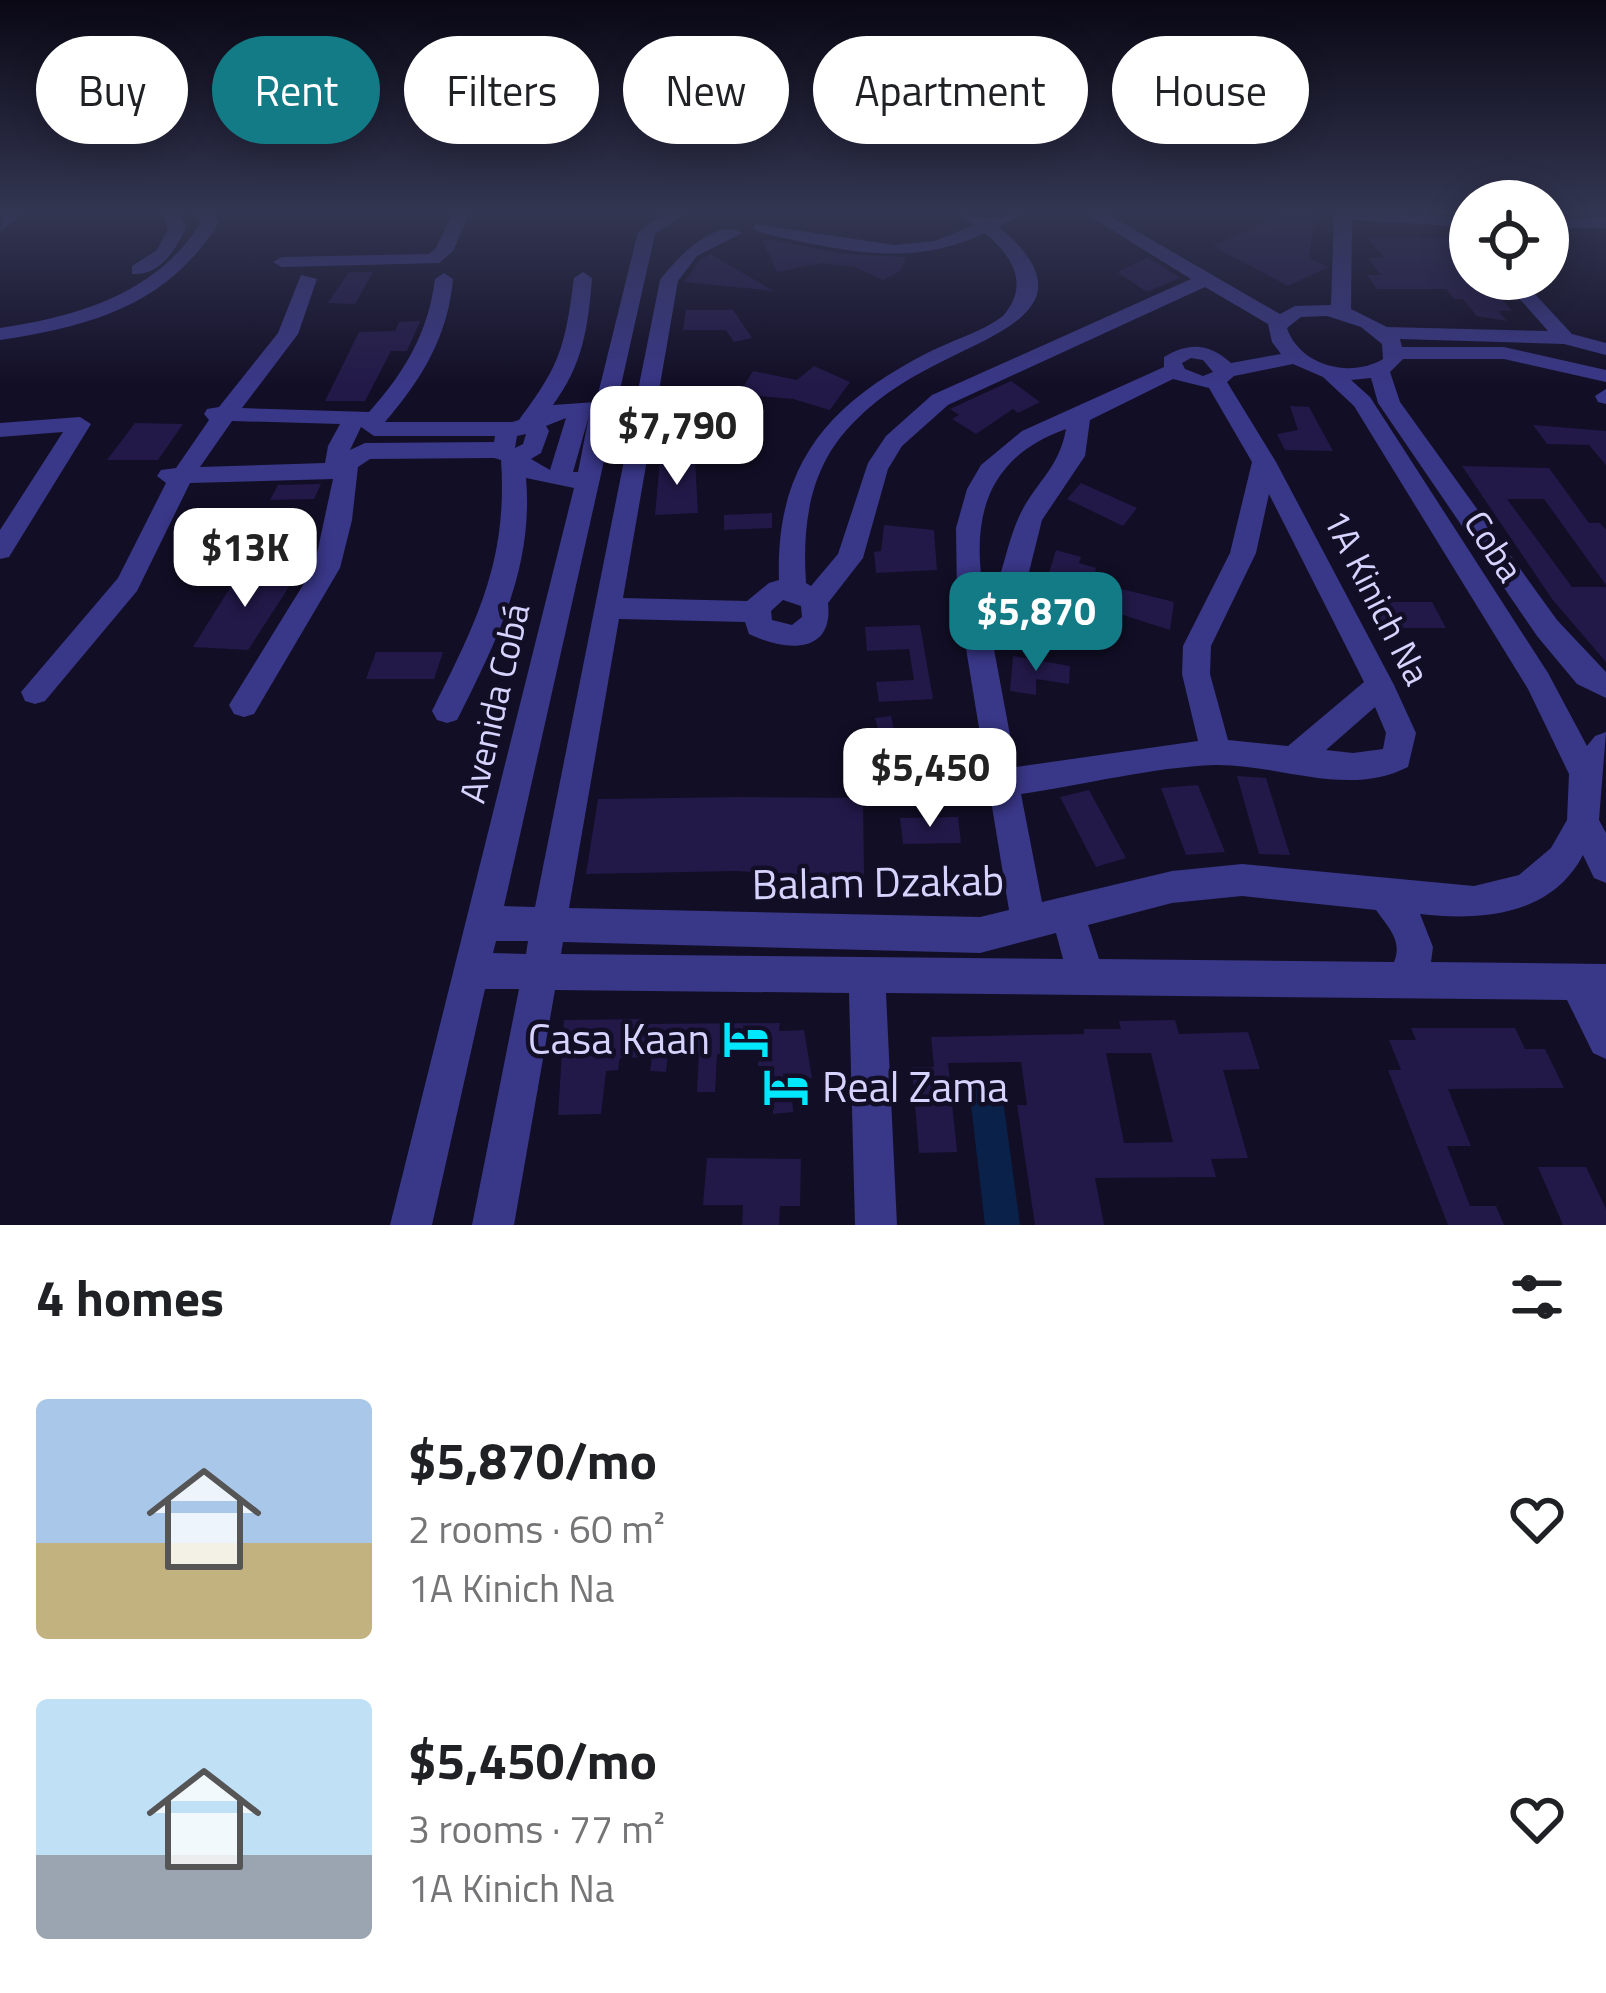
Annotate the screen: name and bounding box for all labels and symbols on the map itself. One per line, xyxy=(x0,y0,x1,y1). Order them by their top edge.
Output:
pin: $7,790 xyxy=(579,386,775,488)
street label: 1A Kinich Na xyxy=(1310,499,1445,694)
street label: Coba xyxy=(1451,499,1538,592)
pin: $13K xyxy=(174,508,316,610)
pin: $5,870 xyxy=(938,572,1134,674)
street label: Avenida Cobá xyxy=(444,598,543,808)
pin: $5,450 xyxy=(832,728,1028,830)
street label: Balam Dzakab xyxy=(751,847,1005,915)
place label: Casa Kaan xyxy=(528,1006,710,1070)
hotel icon: Casa Kaan xyxy=(721,1014,771,1064)
place label: Real Zama xyxy=(822,1054,1008,1118)
hotel icon: Real Zama xyxy=(761,1062,811,1112)

